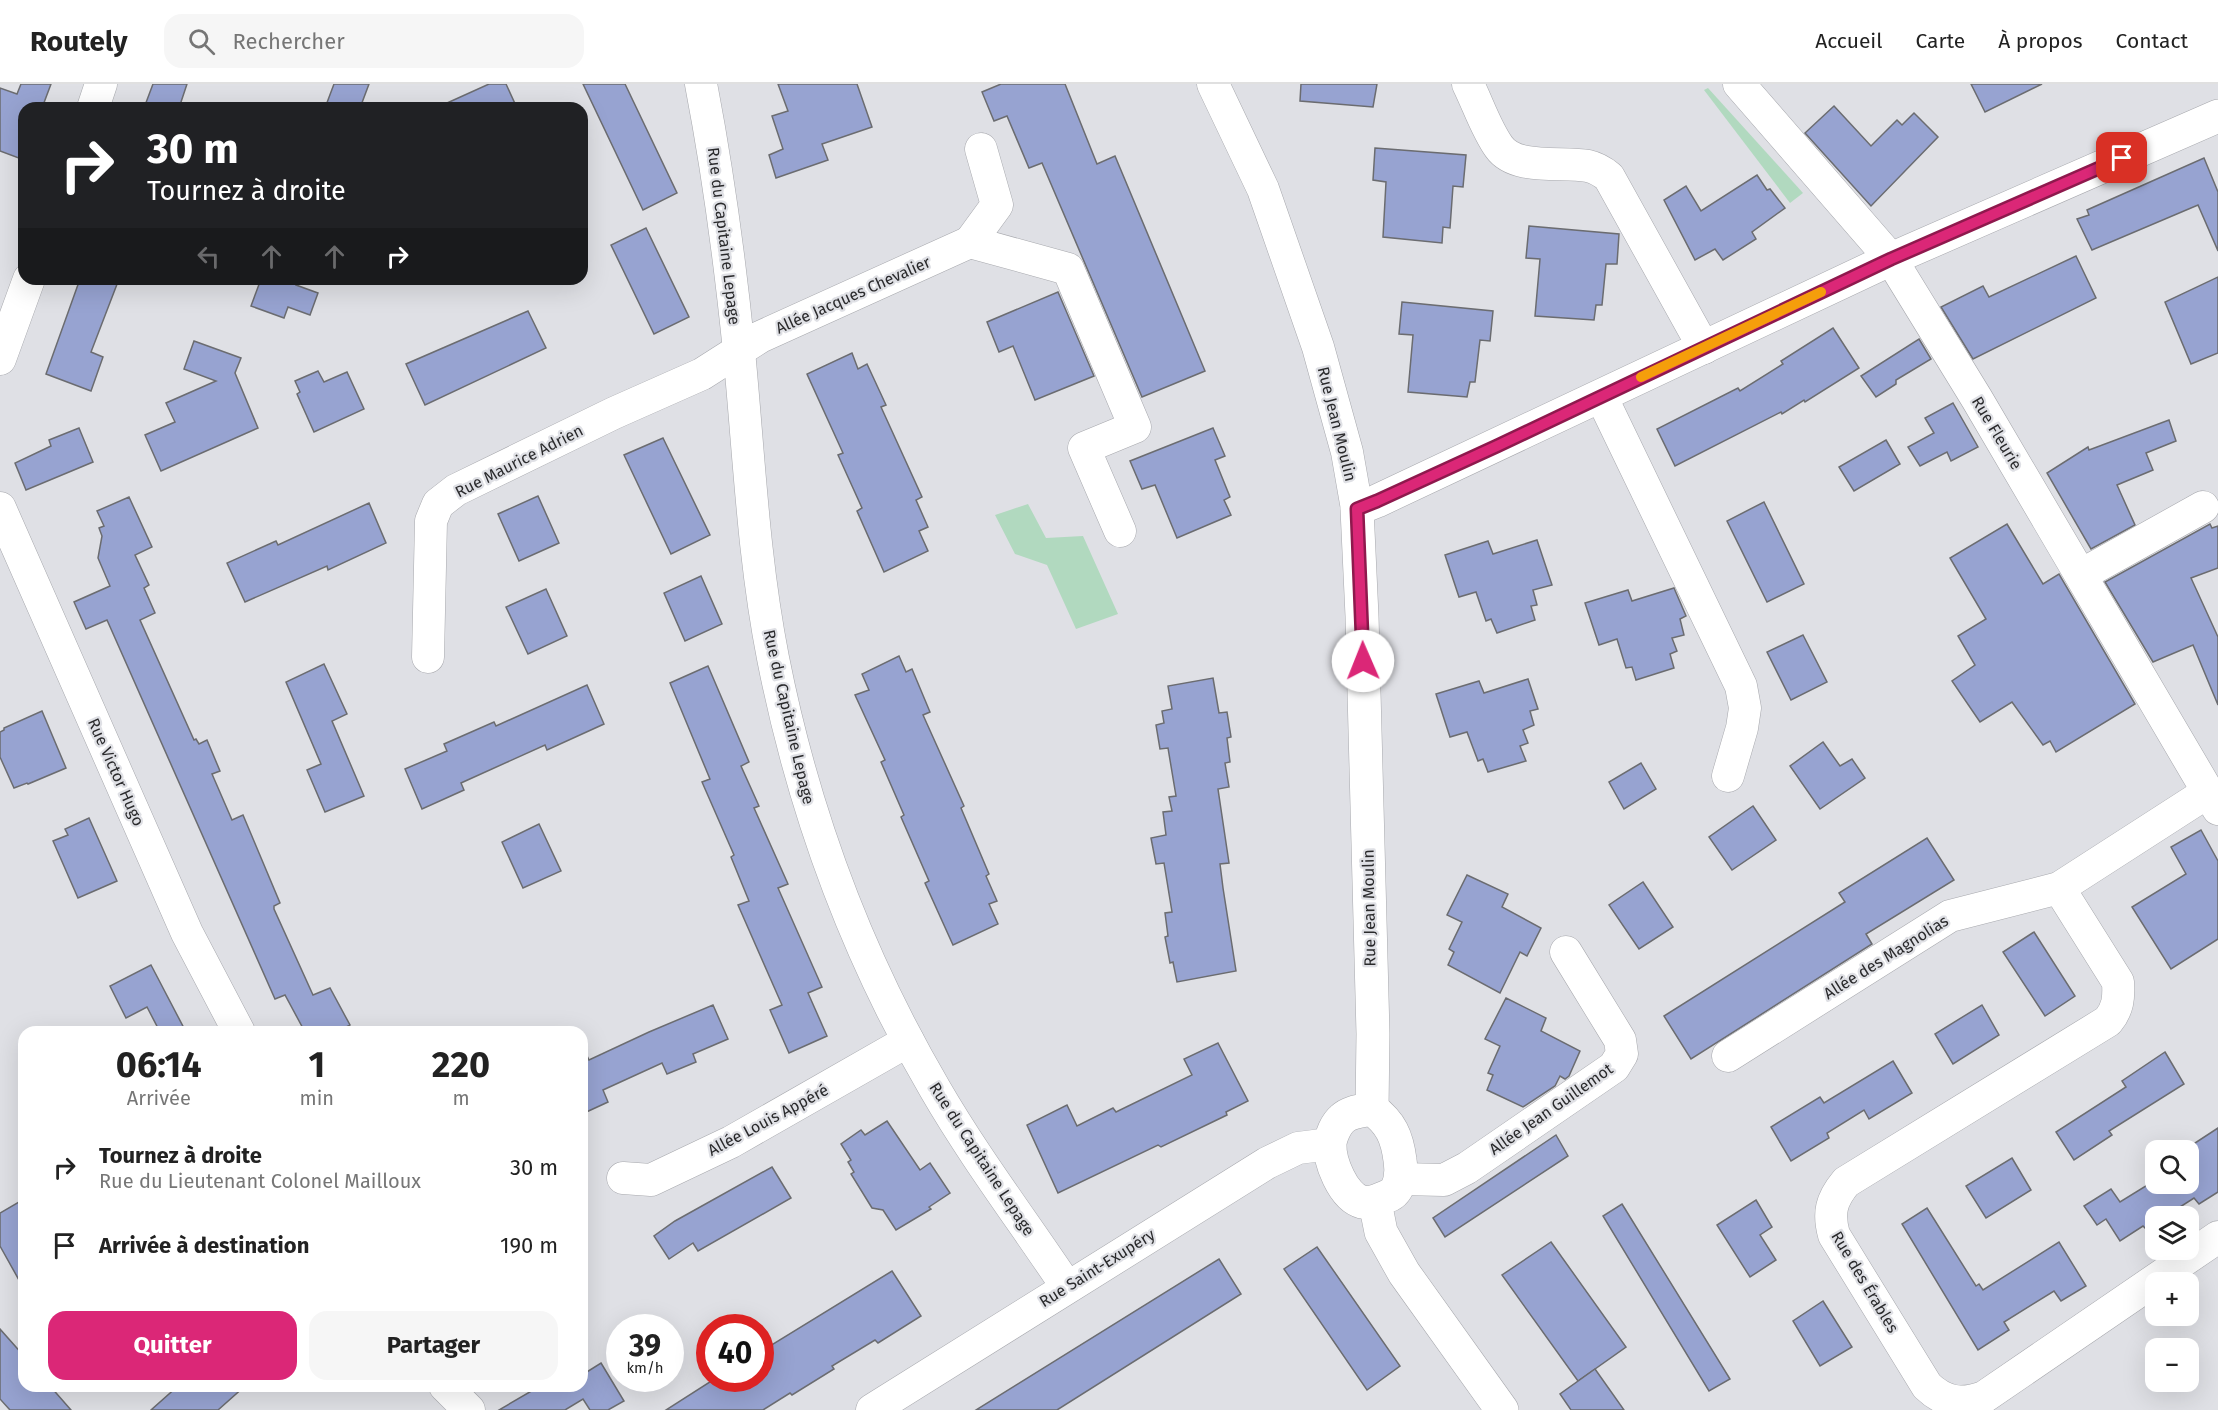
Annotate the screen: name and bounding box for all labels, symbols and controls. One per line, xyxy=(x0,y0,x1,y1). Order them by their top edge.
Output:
search box xyxy=(164,14,584,68)
text: Routely xyxy=(30,25,128,58)
icon: search xyxy=(185,25,218,58)
text: Rechercher xyxy=(233,28,345,55)
text: Accueil xyxy=(1815,28,1882,54)
text: Carte xyxy=(1915,28,1965,54)
text: À propos xyxy=(1998,28,2083,54)
text: Contact xyxy=(2116,28,2188,54)
text: 30 m xyxy=(147,124,239,174)
icon: right xyxy=(48,126,126,204)
pin xyxy=(2096,132,2147,183)
icon: arrive xyxy=(2105,141,2138,174)
street label: Rue du Capitaine Lepage xyxy=(704,146,744,326)
text: Tournez à droite xyxy=(147,175,346,207)
icon: left xyxy=(192,240,225,273)
icon: ahead xyxy=(255,240,288,273)
icon: ahead xyxy=(318,240,351,273)
icon: right xyxy=(381,240,414,273)
street label: Allée Jacques Chevalier xyxy=(773,252,934,338)
street label: Rue Jean Moulin xyxy=(1314,365,1360,483)
street label: Rue Fleurie xyxy=(1968,393,2026,473)
street label: Rue Maurice Adrien xyxy=(452,421,586,501)
street label: Rue du Capitaine Lepage xyxy=(760,628,818,806)
position arrow xyxy=(1331,629,1395,693)
street label: Rue Victor Hugo xyxy=(84,715,148,829)
street label: Rue Jean Moulin xyxy=(1358,849,1380,967)
street label: Allée des Magnolias xyxy=(1820,911,1952,1003)
text: 06:14 xyxy=(116,1043,202,1087)
text: 1 xyxy=(308,1043,325,1087)
text: 220 xyxy=(432,1043,490,1087)
street label: Allée Jean Guillemot xyxy=(1485,1059,1617,1159)
street label: Rue du Capitaine Lepage xyxy=(925,1079,1039,1239)
street label: Allée Louis Appéré xyxy=(704,1080,832,1160)
text: Arrivée xyxy=(127,1086,191,1110)
text: min xyxy=(300,1086,334,1110)
text: m xyxy=(452,1086,470,1110)
map controls xyxy=(2145,1140,2199,1392)
button: search xyxy=(2145,1140,2199,1194)
text: Tournez à droite xyxy=(99,1142,262,1169)
icon: right xyxy=(48,1151,81,1184)
text: 30 m xyxy=(510,1154,558,1181)
text: Rue du Lieutenant Colonel Mailloux xyxy=(99,1169,421,1193)
button: layers xyxy=(2145,1206,2199,1260)
street label: Rue Saint-Exupéry xyxy=(1036,1225,1158,1311)
street label: Rue des Érables xyxy=(1827,1227,1904,1336)
icon: arrive xyxy=(48,1229,81,1262)
text: Arrivée à destination xyxy=(99,1232,309,1259)
text: 190 m xyxy=(500,1232,558,1259)
button: + xyxy=(2145,1272,2199,1326)
button: Quitter xyxy=(48,1311,297,1380)
button: Partager xyxy=(309,1311,558,1380)
speed limit sign: 40 xyxy=(696,1314,774,1392)
text: 39 xyxy=(629,1328,661,1364)
button: − xyxy=(2145,1338,2199,1392)
text: km/h xyxy=(626,1359,664,1377)

